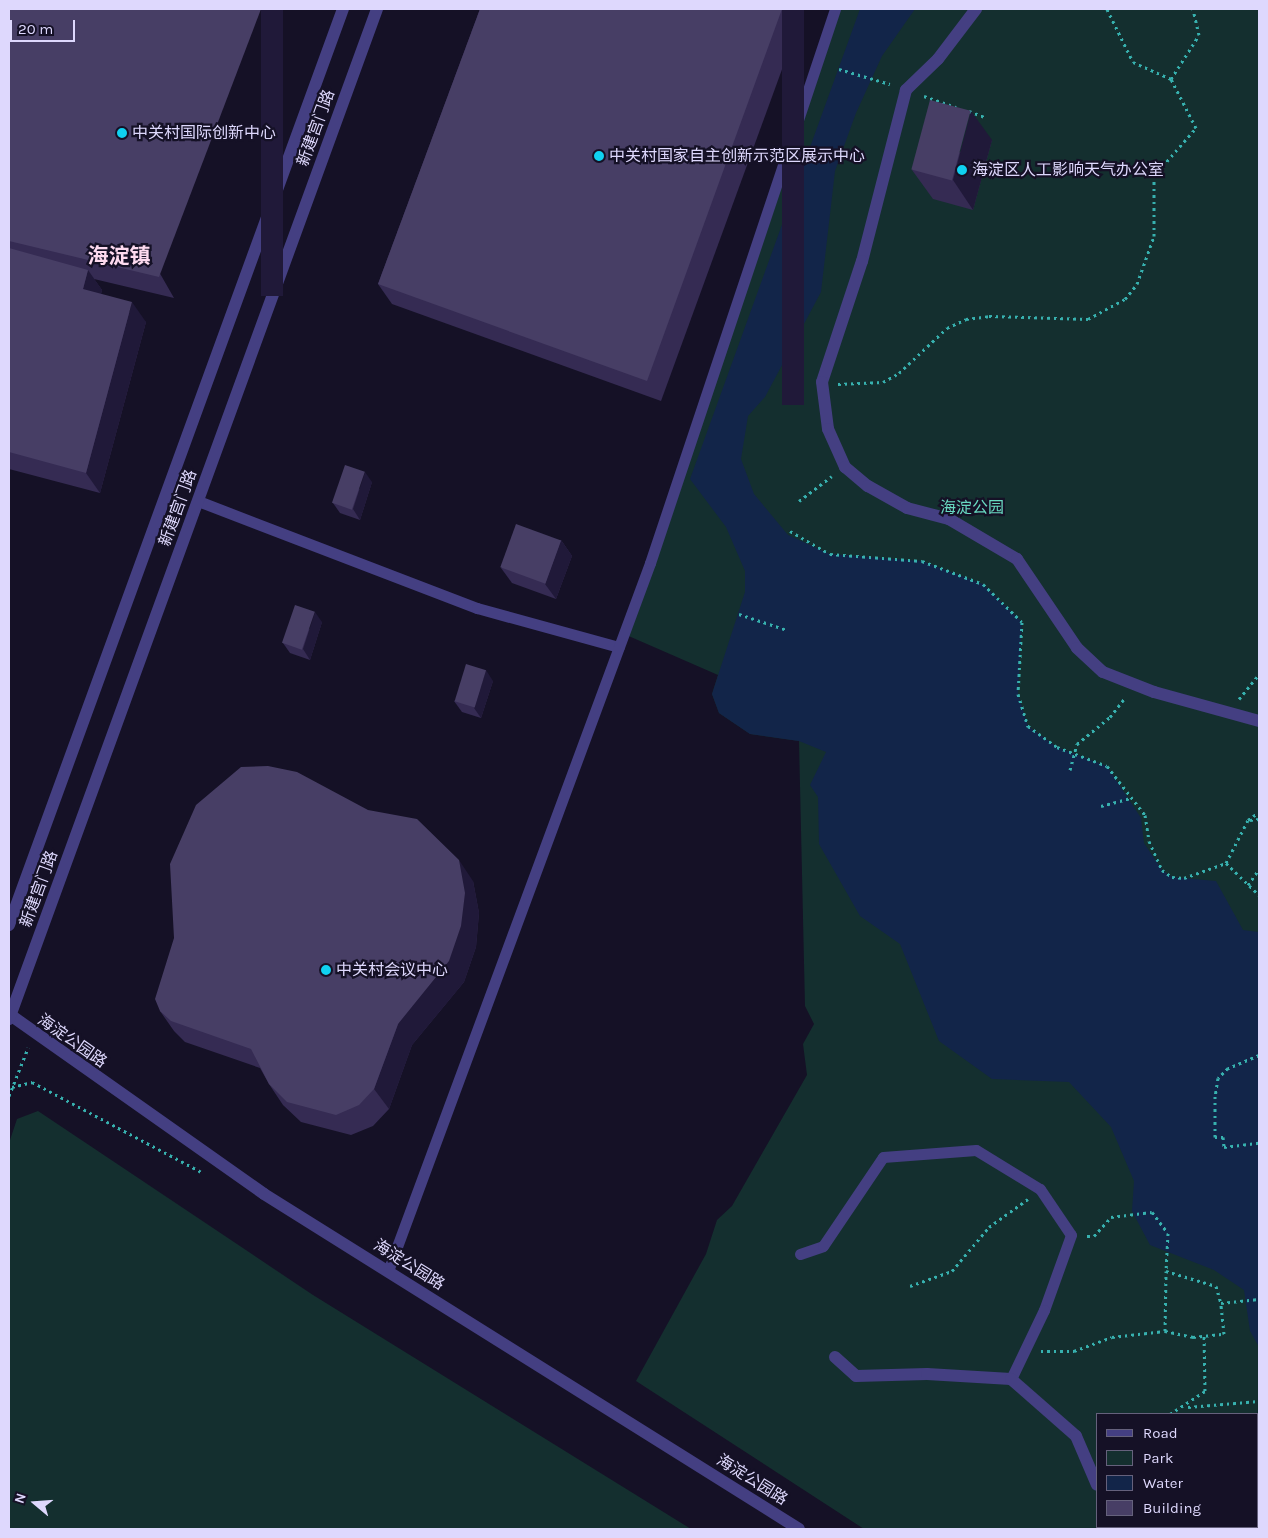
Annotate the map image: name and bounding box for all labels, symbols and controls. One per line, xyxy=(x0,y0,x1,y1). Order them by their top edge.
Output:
scale bar xyxy=(12,10,78,42)
text: 20 m xyxy=(18,20,53,38)
street label: 新建宫门路 xyxy=(293,87,339,169)
place label: 中关村国际创新中心 xyxy=(132,123,276,143)
marker: 中关村国际创新中心 xyxy=(116,127,128,139)
place label: 中关村国家自主创新示范区展示中心 xyxy=(609,146,865,166)
marker: 中关村国家自主创新示范区展示中心 xyxy=(593,150,605,162)
place label: 海淀区人工影响天气办公室 xyxy=(972,160,1164,180)
marker: 海淀区人工影响天气办公室 xyxy=(956,164,968,176)
district label: 海淀镇 xyxy=(88,243,150,269)
street label: 新建宫门路 xyxy=(155,467,201,549)
park label: 海淀公园 xyxy=(940,498,1004,518)
street label: 新建宫门路 xyxy=(16,848,62,930)
place label: 中关村会议中心 xyxy=(336,960,448,980)
marker: 中关村会议中心 xyxy=(320,964,332,976)
street label: 海淀公园路 xyxy=(34,1010,110,1072)
street label: 海淀公园路 xyxy=(370,1236,448,1294)
legend xyxy=(1096,1413,1258,1528)
text: Road xyxy=(1143,1424,1178,1442)
text: Park xyxy=(1143,1449,1173,1467)
street label: 海淀公园路 xyxy=(713,1451,791,1509)
text: Water xyxy=(1143,1474,1183,1492)
north arrow xyxy=(10,1478,60,1528)
text: N xyxy=(11,1491,30,1506)
text: Building xyxy=(1143,1499,1201,1517)

